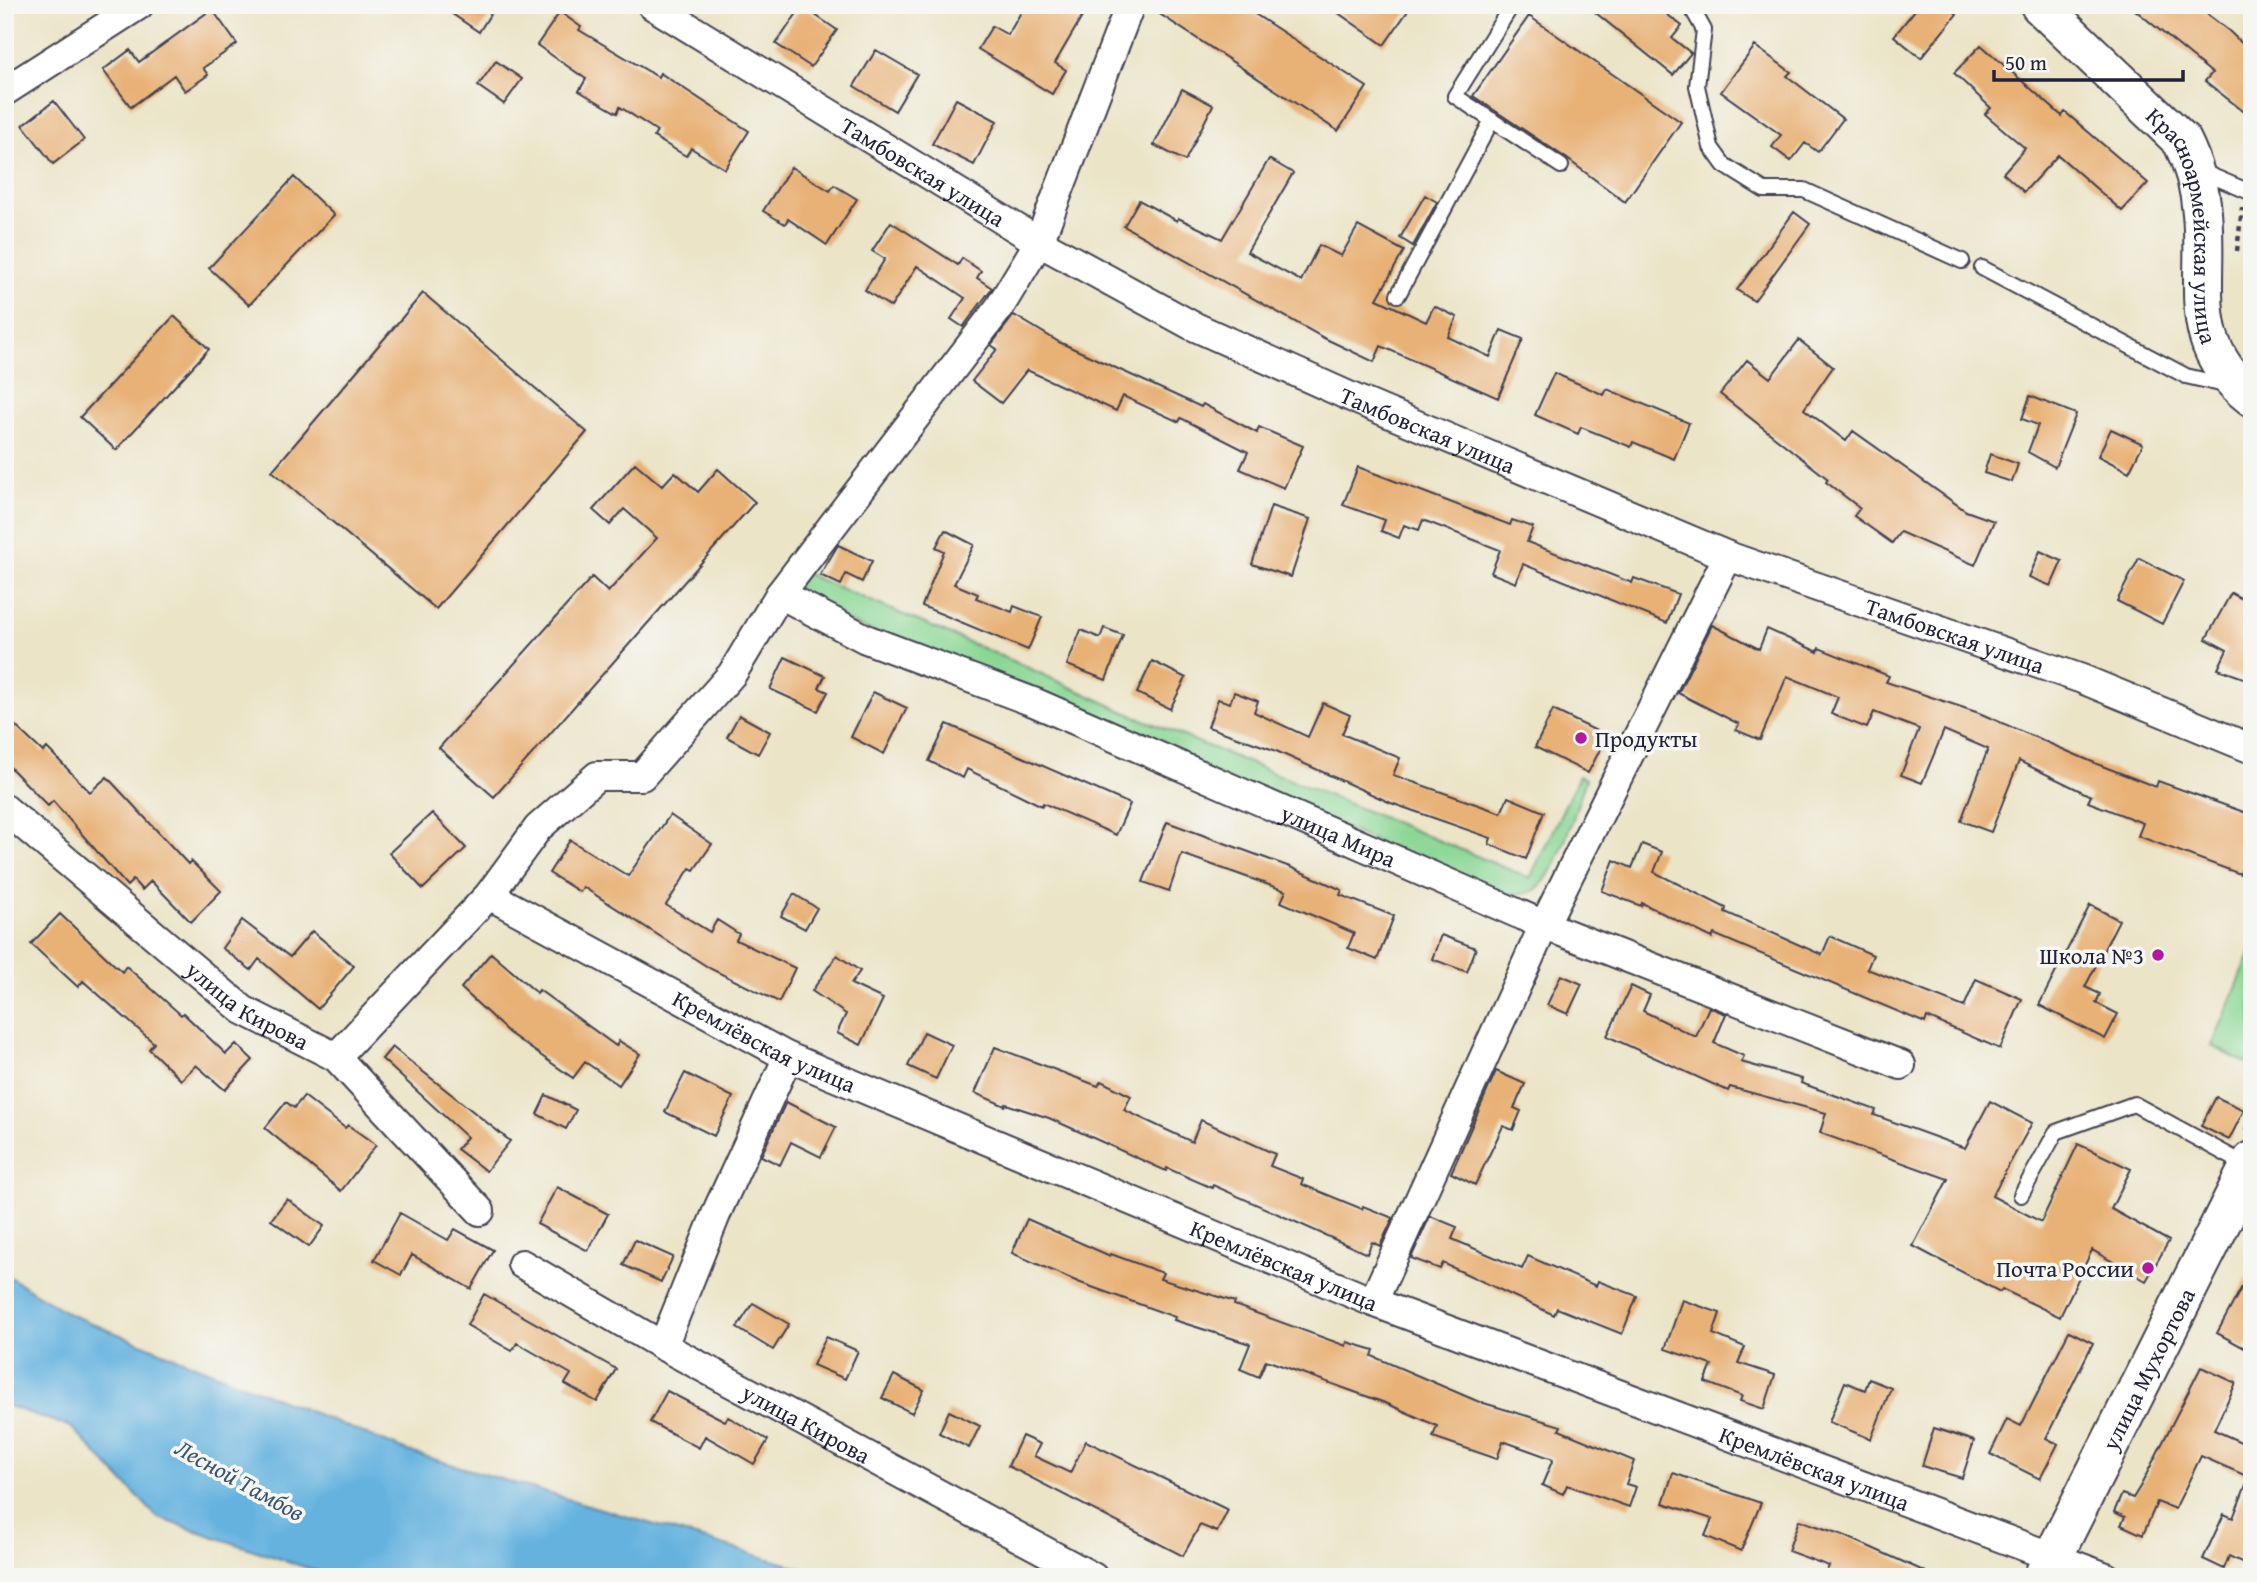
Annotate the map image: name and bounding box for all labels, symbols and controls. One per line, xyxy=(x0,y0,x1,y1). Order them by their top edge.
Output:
scale bar xyxy=(1994,38,2184,82)
text: 50 m xyxy=(2005,47,2047,78)
street label: Красноармейская улица xyxy=(2139,99,2226,348)
street label: Тамбовская улица xyxy=(835,108,1012,234)
street label: Тамбовская улица xyxy=(1335,378,1521,481)
street label: Тамбовская улица xyxy=(1861,589,2049,681)
place label: Продукты xyxy=(1595,722,1697,755)
marker: Продукты xyxy=(1573,730,1589,746)
street label: улица Мира xyxy=(1275,795,1401,875)
place label: Школа №3 xyxy=(2040,939,2144,972)
marker: Школа №3 xyxy=(2150,947,2166,963)
street label: улица Кирова xyxy=(179,952,315,1057)
street label: Кремлёвская улица xyxy=(667,981,861,1100)
street label: Кремлёвская улица xyxy=(1185,1211,1383,1319)
place label: Почта России xyxy=(1996,1252,2134,1285)
marker: Почта России xyxy=(2140,1260,2156,1276)
street label: улица Мухортова xyxy=(2092,1282,2202,1457)
street label: улица Кирова xyxy=(736,1375,877,1471)
street label: Кремлёвская улица xyxy=(1715,1417,1914,1518)
water label: Лесной Тамбов xyxy=(169,1430,311,1530)

